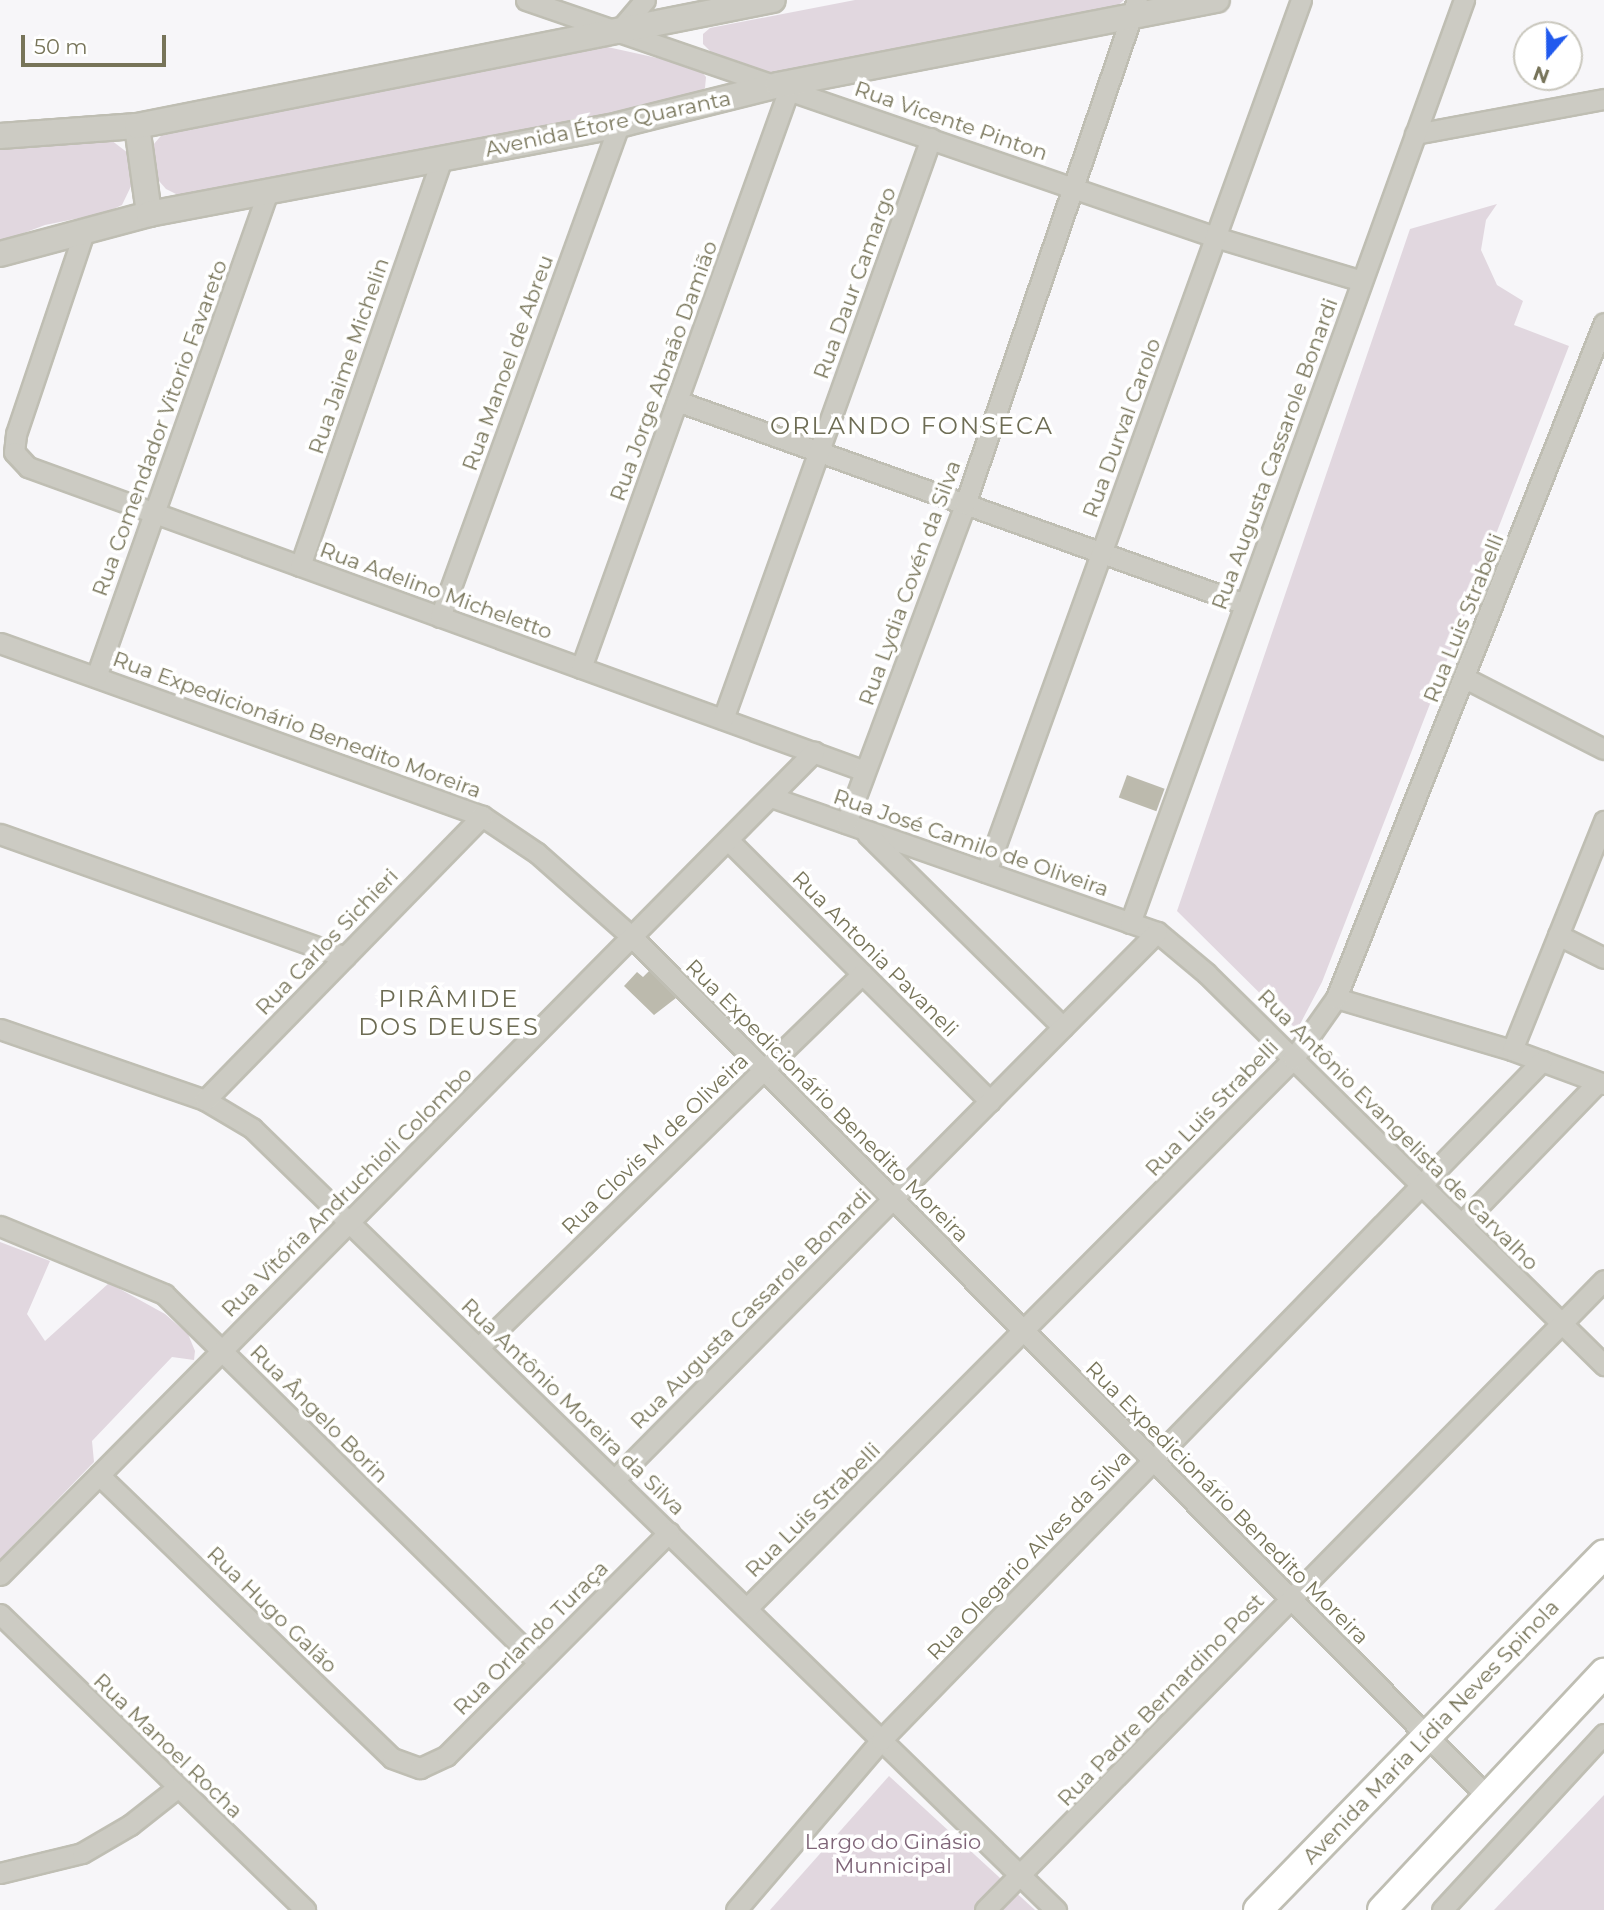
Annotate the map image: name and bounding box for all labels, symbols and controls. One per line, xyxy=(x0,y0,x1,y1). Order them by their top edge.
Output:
scale bar xyxy=(24,21,170,65)
north arrow xyxy=(1513,21,1583,91)
text: 50 m xyxy=(34,34,88,59)
text: N xyxy=(1530,61,1552,88)
street label: Rua Vicente Pinton xyxy=(851,76,1051,166)
street label: Avenida Étore Quaranta xyxy=(483,86,733,162)
street label: Rua Daur Camargo xyxy=(809,184,901,382)
street label: Rua Jorge Abraão Damião xyxy=(605,237,723,505)
street label: Rua Manoel de Abreu xyxy=(457,252,559,474)
street label: Rua Jaime Michelin xyxy=(304,255,394,457)
street label: Rua Comendador Vitorio Favareto xyxy=(87,256,233,600)
street label: Rua Augusta Cassarole Bonardi xyxy=(1207,295,1343,613)
street label: Rua Durval Carolo xyxy=(1078,335,1166,521)
district label: ORLANDO FONSECA xyxy=(772,412,1052,440)
street label: Rua Lydia Covén da Silva xyxy=(854,457,966,709)
street label: Rua Luis Strabelli xyxy=(1419,530,1509,706)
street label: Rua Adelino Micheletto xyxy=(316,537,556,645)
street label: Rua Expedicionário Benedito Moreira xyxy=(109,646,485,804)
street label: Rua José Camilo de Oliveira xyxy=(830,784,1112,902)
street label: Rua Carlos Sichieri xyxy=(251,864,403,1020)
street label: Rua Antonia Pavaneli xyxy=(787,866,963,1042)
street label: Rua Expedicionário Benedito Moreira xyxy=(680,954,974,1248)
street label: Rua Antônio Evangelista de Carvalho xyxy=(1252,984,1544,1276)
district label: PIRÂMIDE DOS DEUSES xyxy=(360,985,538,1041)
street label: Rua Luis Strabelli xyxy=(1140,1034,1284,1182)
street label: Rua Clovis M de Oliveira xyxy=(556,1048,754,1240)
street label: Rua Vitória Andruchioli Colombo xyxy=(217,1062,477,1322)
street label: Rua Augusta Cassarole Bonardi xyxy=(626,1184,876,1434)
street label: Rua Antônio Moreira da Silva xyxy=(456,1293,690,1521)
street label: Rua Ângelo Borin xyxy=(245,1340,393,1488)
street label: Rua Expedicionário Benedito Moreira xyxy=(1080,1356,1374,1650)
street label: Rua Luis Strabelli xyxy=(740,1437,886,1583)
street label: Rua Olegario Alves da Silva xyxy=(922,1445,1136,1665)
street label: Rua Hugo Galão xyxy=(202,1541,342,1679)
street label: Rua Orlando Turaça xyxy=(448,1555,614,1721)
street label: Rua Padre Bernardino Post xyxy=(1053,1588,1269,1812)
street label: Avenida Maria Lídia Neves Spinola xyxy=(1298,1595,1564,1869)
street label: Rua Manoel Rocha xyxy=(88,1668,248,1824)
park label: Largo do Ginásio Munnicipal xyxy=(805,1829,981,1879)

